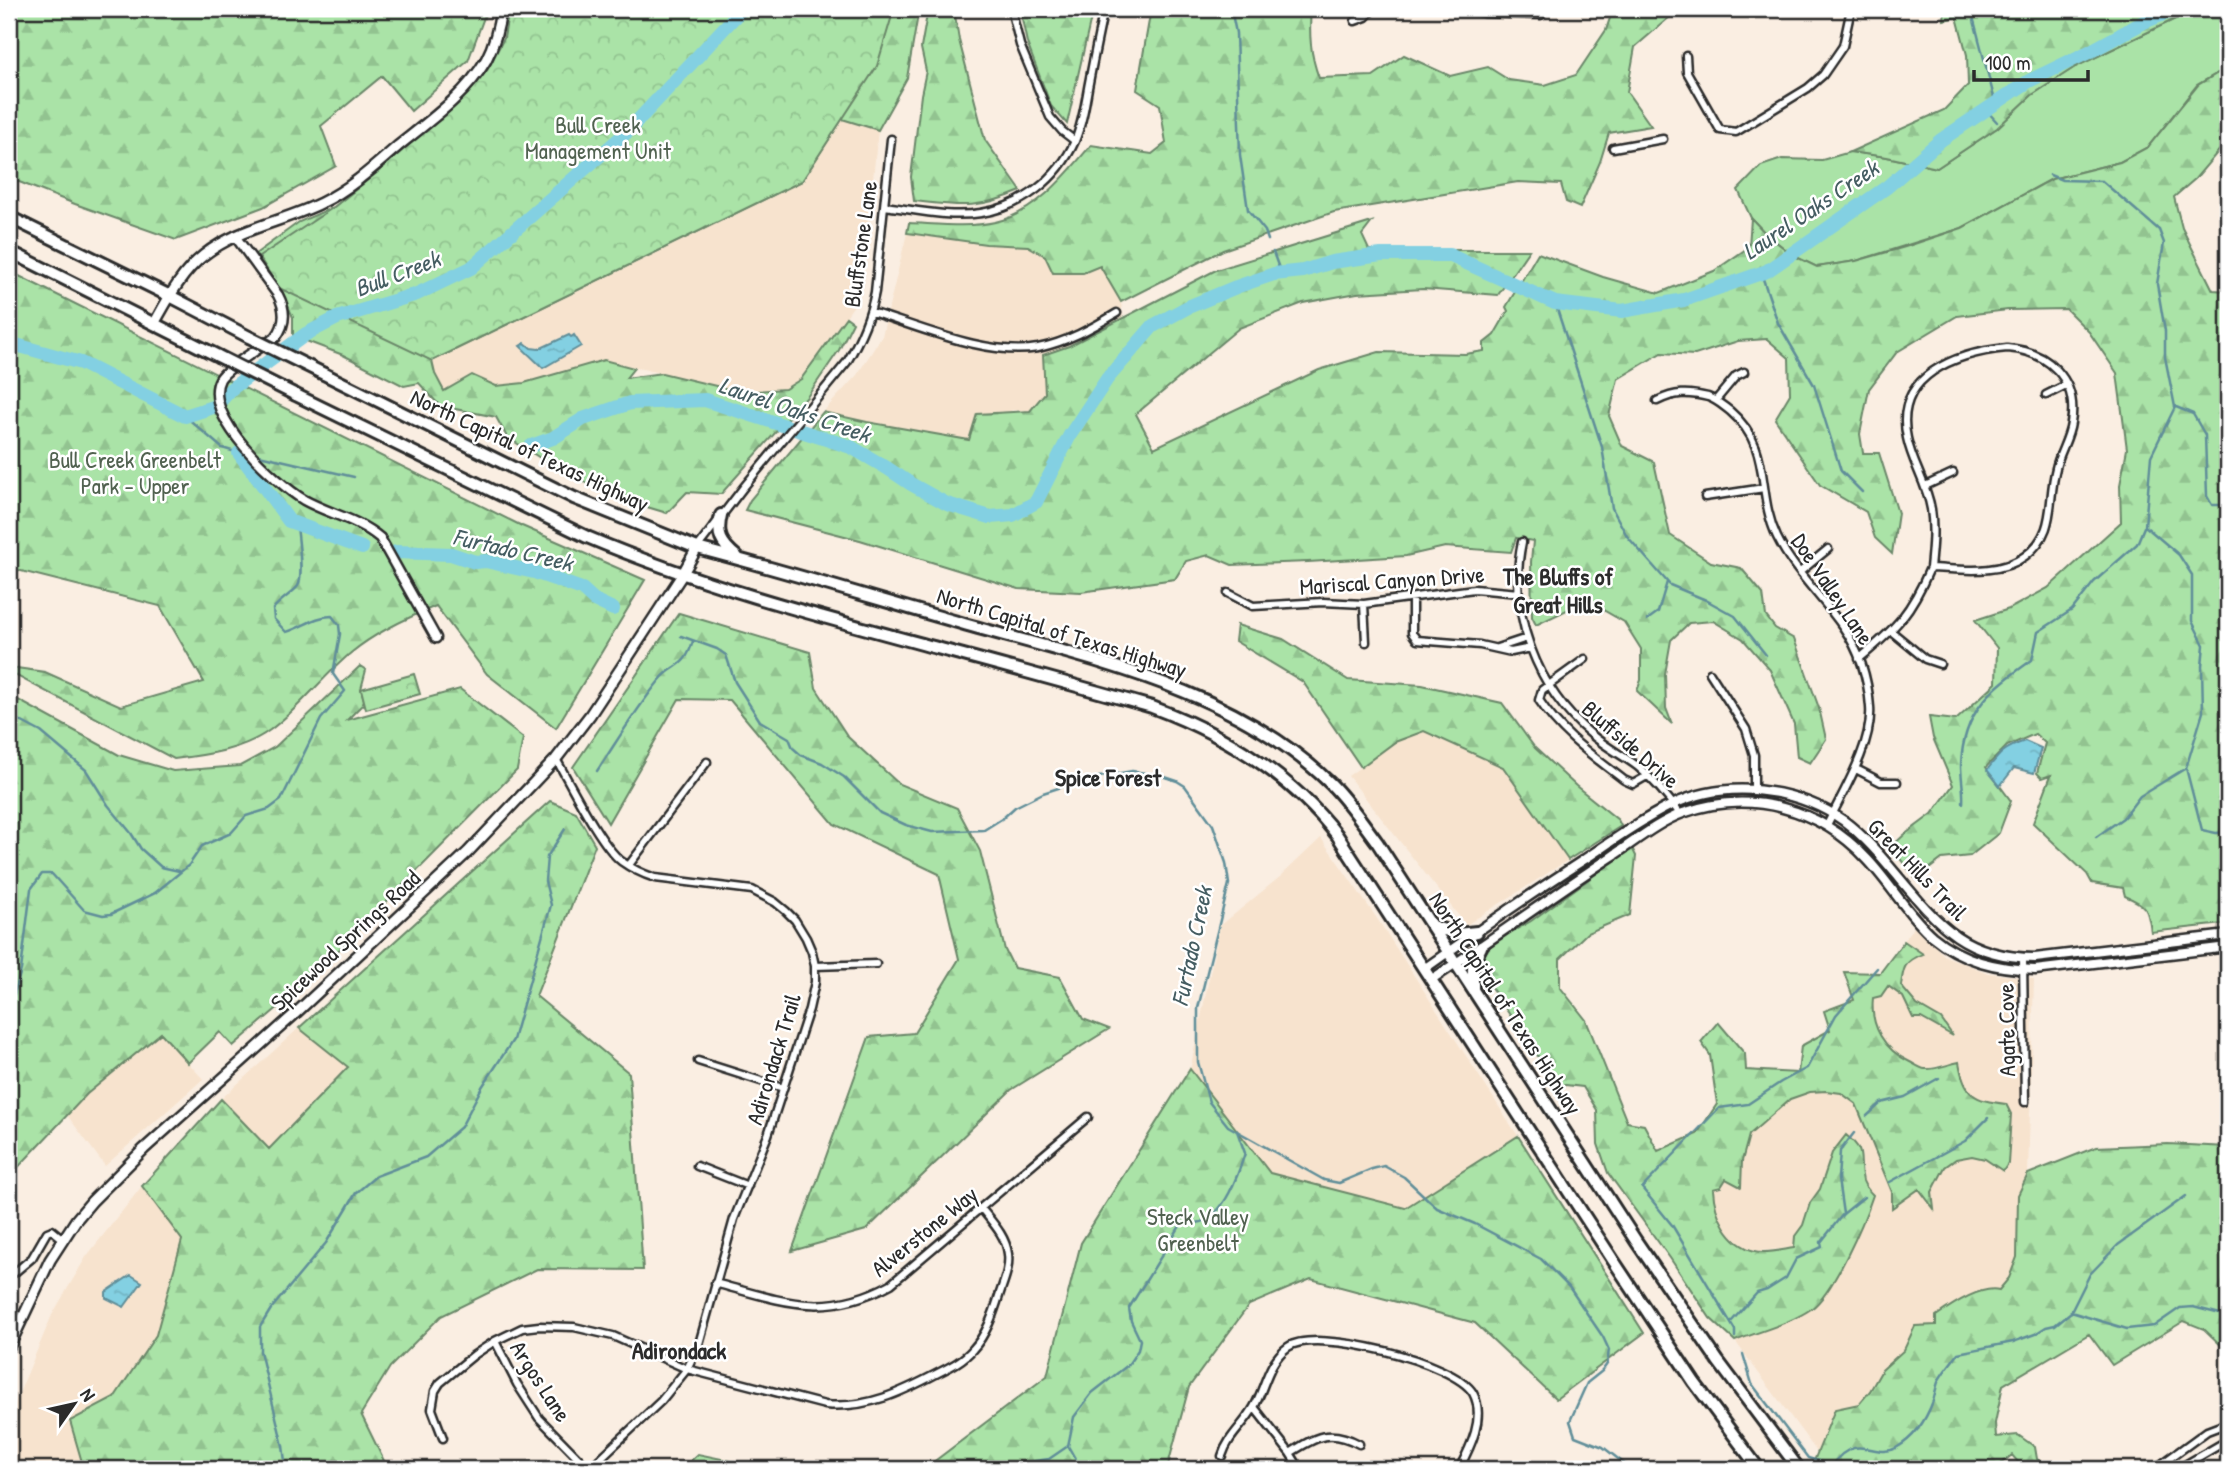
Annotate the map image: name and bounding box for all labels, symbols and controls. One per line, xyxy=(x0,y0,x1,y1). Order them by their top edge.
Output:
scale bar xyxy=(1974,38,2088,82)
text: 100 m xyxy=(1985,48,2031,77)
park label: Bull Creek Management Unit xyxy=(525,109,672,166)
water label: Laurel Oaks Creek xyxy=(1736,151,1886,266)
street label: Bluffstone Lane xyxy=(836,179,884,309)
water label: Bull Creek xyxy=(350,241,446,304)
water label: Laurel Oaks Creek xyxy=(715,368,877,450)
street label: North Capital of Texas Highway xyxy=(406,381,654,519)
park label: Bull Creek Greenbelt Park - Upper xyxy=(49,444,222,501)
water label: Furtado Creek xyxy=(450,520,578,579)
street label: Doe Valley Lane xyxy=(1784,527,1882,651)
street label: Mariscal Canyon Drive xyxy=(1299,558,1485,602)
district label: The Bluffs of Great Hills xyxy=(1502,560,1613,620)
street label: North Capital of Texas Highway xyxy=(933,579,1191,685)
street label: Bluffside Drive xyxy=(1576,693,1686,795)
district label: Spice Forest xyxy=(1055,761,1162,794)
street label: Great Hills Trail xyxy=(1861,811,1975,928)
street label: Spicewood Springs Road xyxy=(263,863,427,1017)
water label: Furtado Creek xyxy=(1163,881,1220,1009)
street label: North Capital of Texas Highway xyxy=(1422,886,1590,1121)
street label: Agate Cove xyxy=(1990,983,2022,1077)
street label: Adirondack Trail xyxy=(738,989,808,1128)
street label: Alverstone Way xyxy=(864,1178,984,1283)
park label: Steck Valley Greenbelt xyxy=(1147,1201,1249,1258)
street label: Argos Lane xyxy=(503,1334,579,1428)
district label: Adirondack xyxy=(632,1334,726,1366)
north arrow xyxy=(38,1370,108,1440)
text: N xyxy=(74,1383,102,1406)

